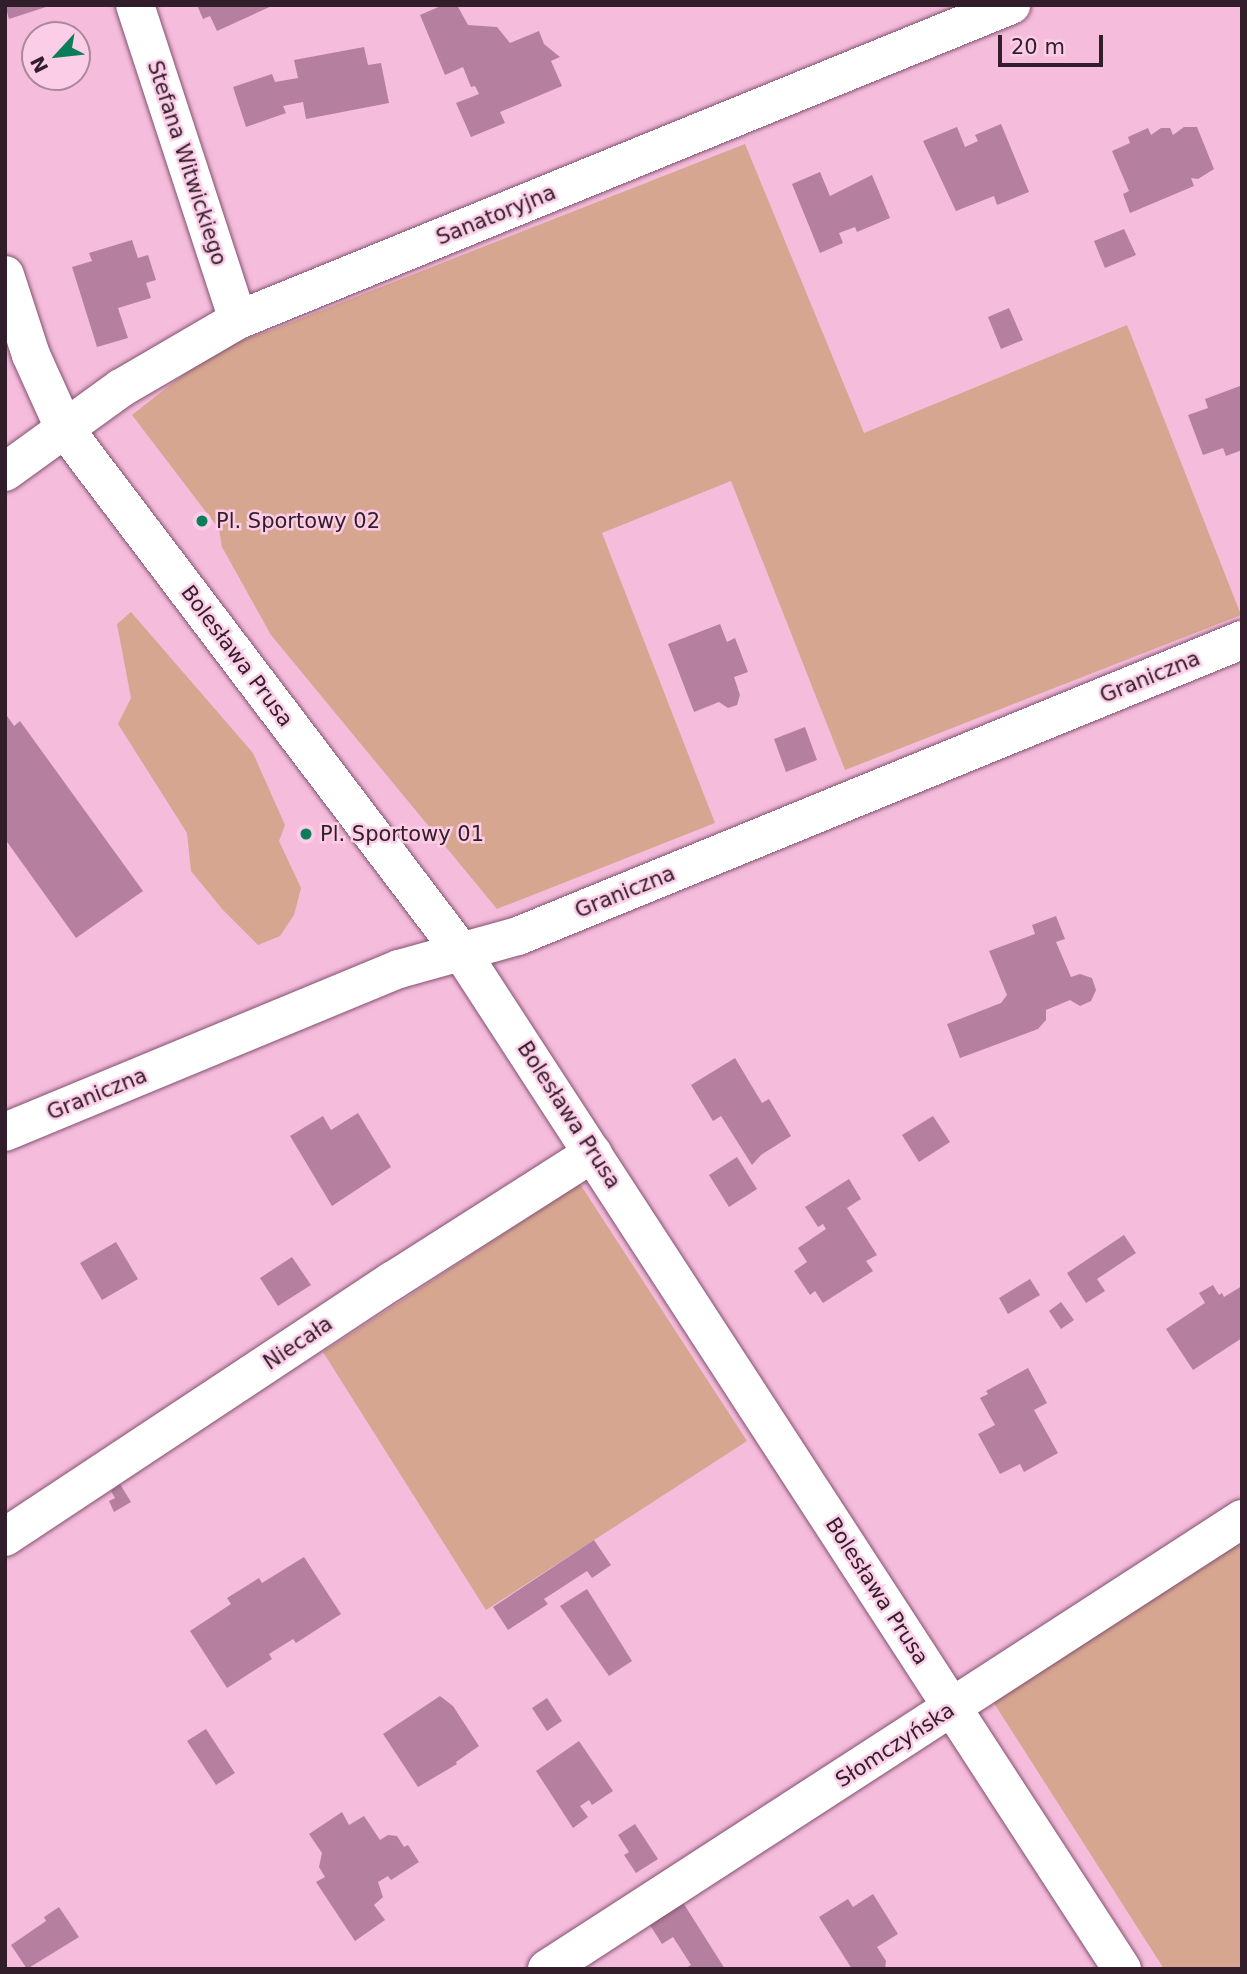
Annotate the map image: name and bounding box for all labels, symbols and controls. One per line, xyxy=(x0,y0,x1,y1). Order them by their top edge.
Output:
north arrow xyxy=(21,21,91,91)
scale bar xyxy=(1002,21,1107,65)
text: 20 m xyxy=(1011,35,1065,59)
text: N xyxy=(26,53,52,77)
street label: Stefana Witwickiego xyxy=(142,58,232,268)
street label: Sanatoryjna xyxy=(433,180,559,250)
place label: Pl. Sportowy 02 xyxy=(216,508,380,534)
marker: Pl. Sportowy 02 xyxy=(194,513,210,529)
street label: Bolesława Prusa xyxy=(176,580,298,732)
street label: Graniczna xyxy=(1096,646,1204,708)
place label: Pl. Sportowy 01 xyxy=(320,821,484,847)
marker: Pl. Sportowy 01 xyxy=(298,826,314,842)
street label: Graniczna xyxy=(571,861,679,923)
street label: Bolesława Prusa xyxy=(512,1037,626,1193)
street label: Graniczna xyxy=(43,1063,151,1125)
street label: Niecała xyxy=(259,1311,337,1375)
street label: Bolesława Prusa xyxy=(820,1513,934,1669)
street label: Słomczyńska xyxy=(831,1697,959,1793)

